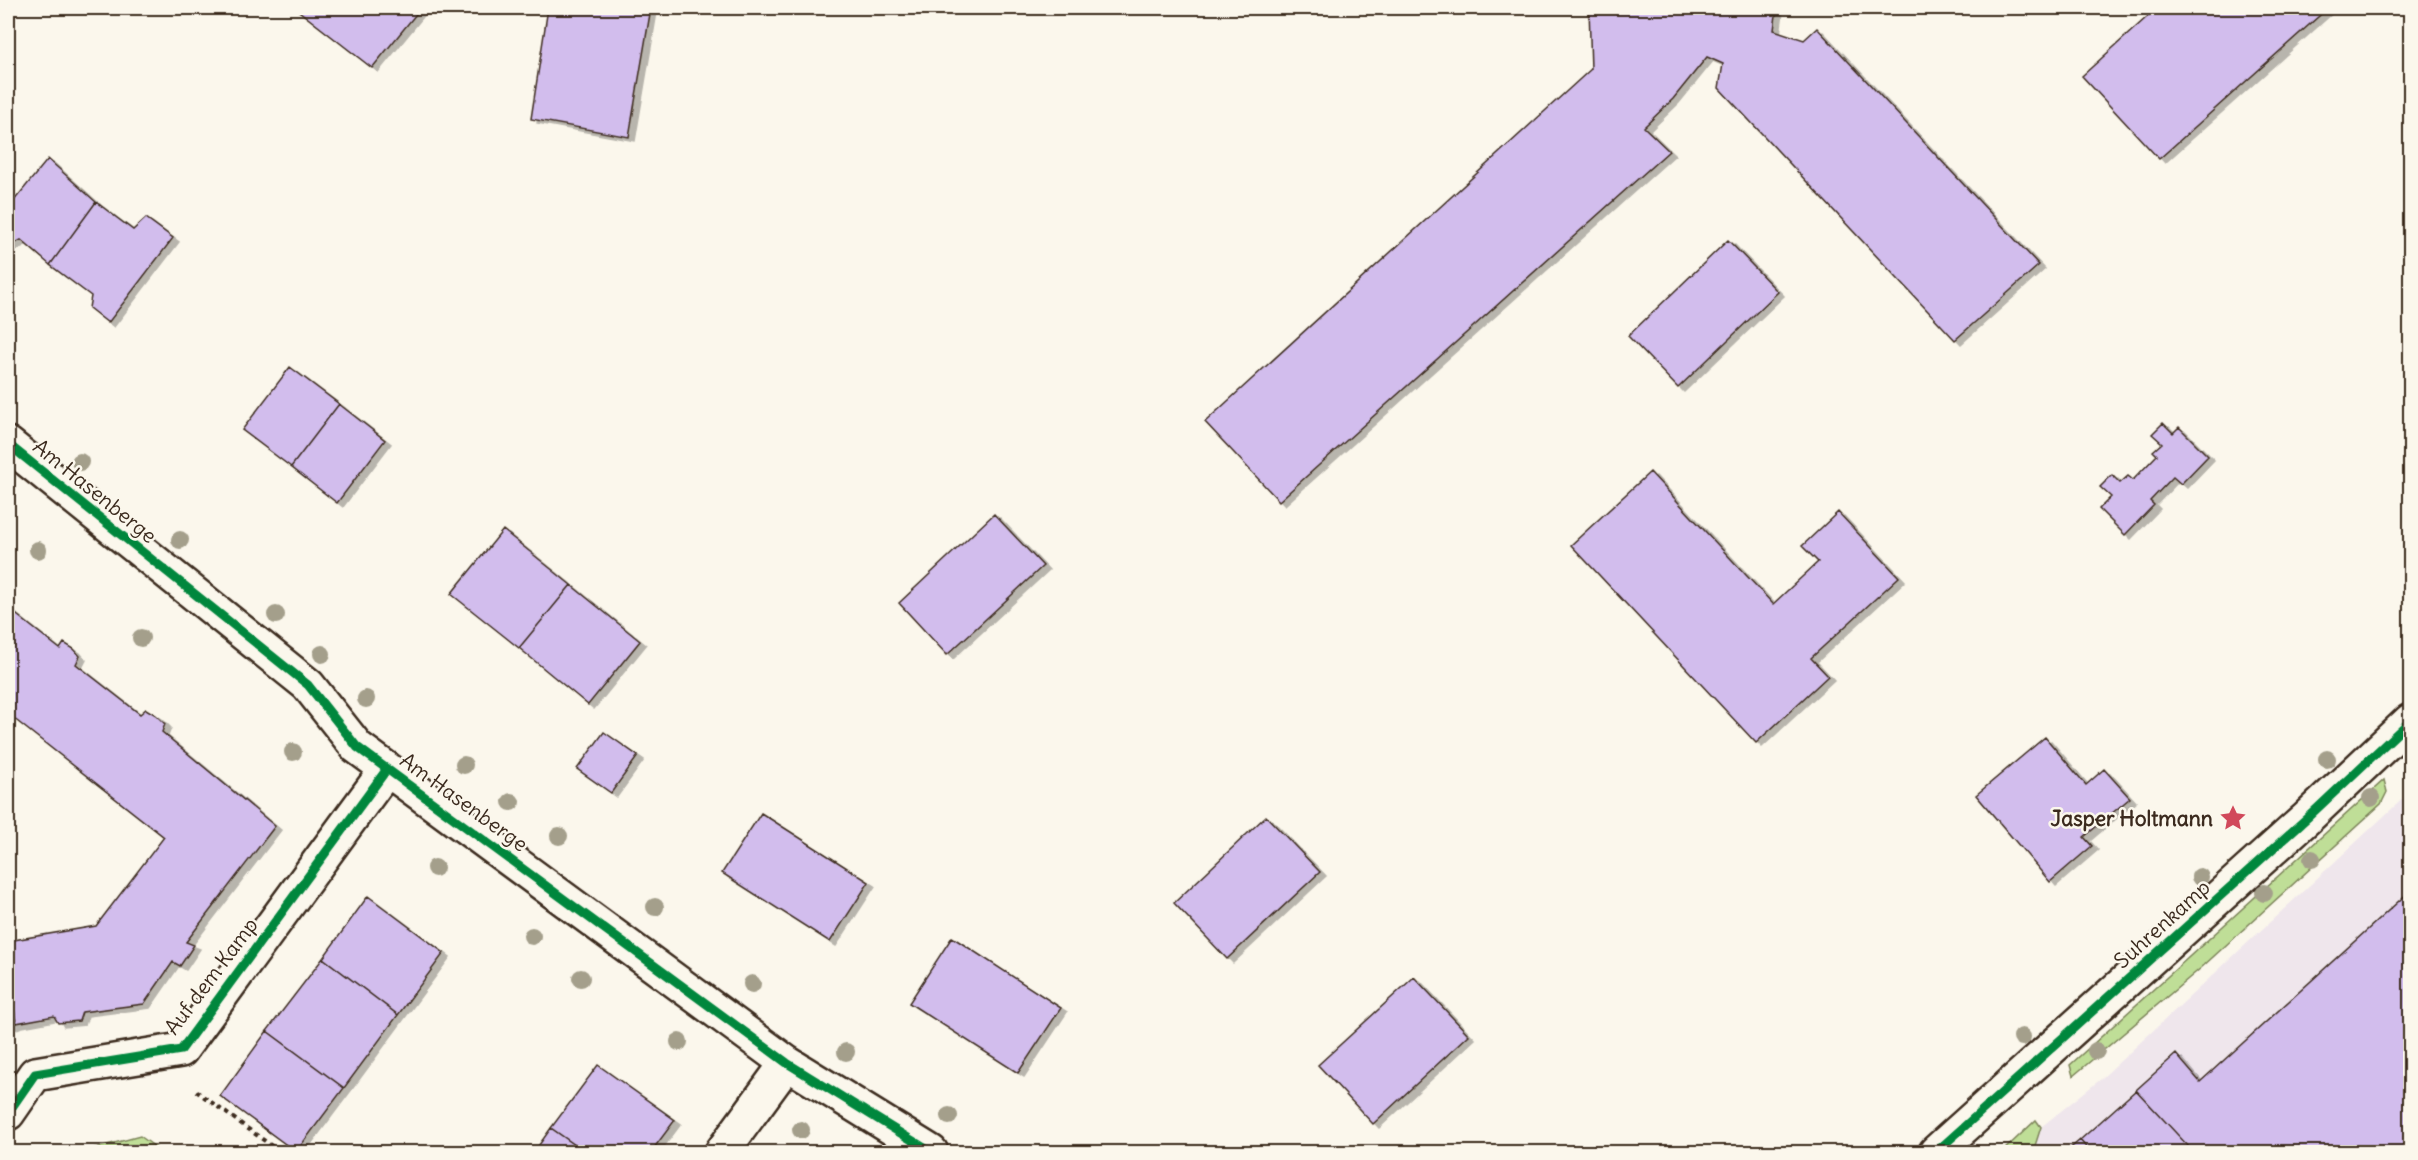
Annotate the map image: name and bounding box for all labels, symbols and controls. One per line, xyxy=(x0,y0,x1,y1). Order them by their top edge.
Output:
street label: Am Hasenberge xyxy=(28,433,162,549)
street label: Am Hasenberge xyxy=(395,747,533,857)
place icon: Jasper Holtmann xyxy=(2218,803,2248,833)
place label: Jasper Holtmann xyxy=(2051,805,2213,832)
street label: Suhrenkamp xyxy=(2108,874,2216,974)
street label: Auf dem Kamp xyxy=(158,912,264,1040)

